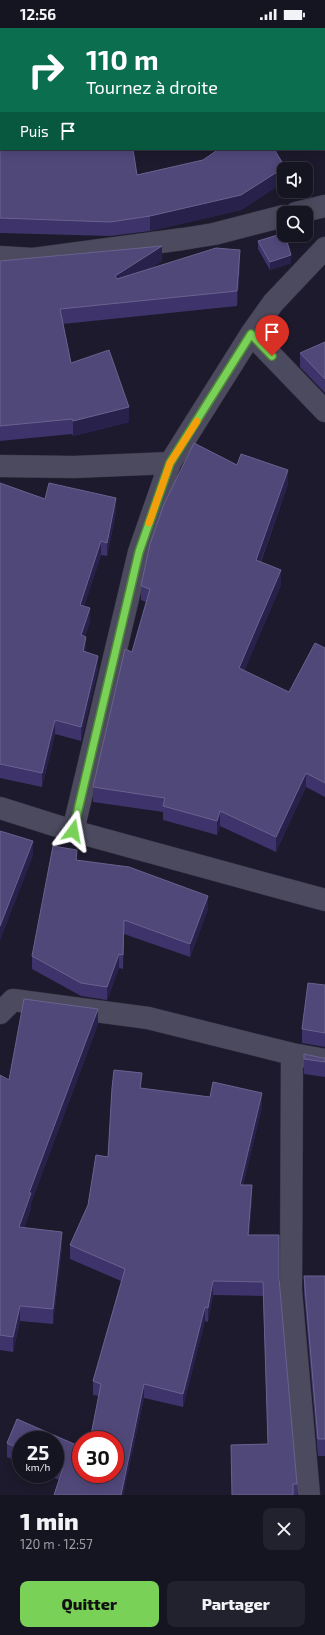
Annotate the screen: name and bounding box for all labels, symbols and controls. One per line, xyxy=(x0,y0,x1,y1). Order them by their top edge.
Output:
text: 12:56 xyxy=(20,5,56,23)
text: 110 m xyxy=(86,42,159,76)
icon: right xyxy=(20,44,72,96)
text: Tournez à droite xyxy=(86,76,218,98)
icon: arrive xyxy=(57,120,79,142)
text: Puis xyxy=(20,122,49,140)
map controls xyxy=(277,162,313,242)
button: sound xyxy=(277,162,313,198)
button: search xyxy=(277,206,313,242)
pin xyxy=(255,315,289,356)
icon: arrive xyxy=(261,321,283,343)
position arrow xyxy=(52,810,94,852)
speed limit sign: 30 xyxy=(72,1431,124,1483)
text: 25 xyxy=(27,1440,49,1464)
text: km/h xyxy=(26,1461,50,1473)
text: 1 min xyxy=(20,1506,79,1535)
button: close xyxy=(263,1508,305,1550)
text: 120 m · 12:57 xyxy=(20,1536,93,1552)
button: Quitter xyxy=(20,1581,159,1627)
button: Partager xyxy=(167,1581,305,1627)

